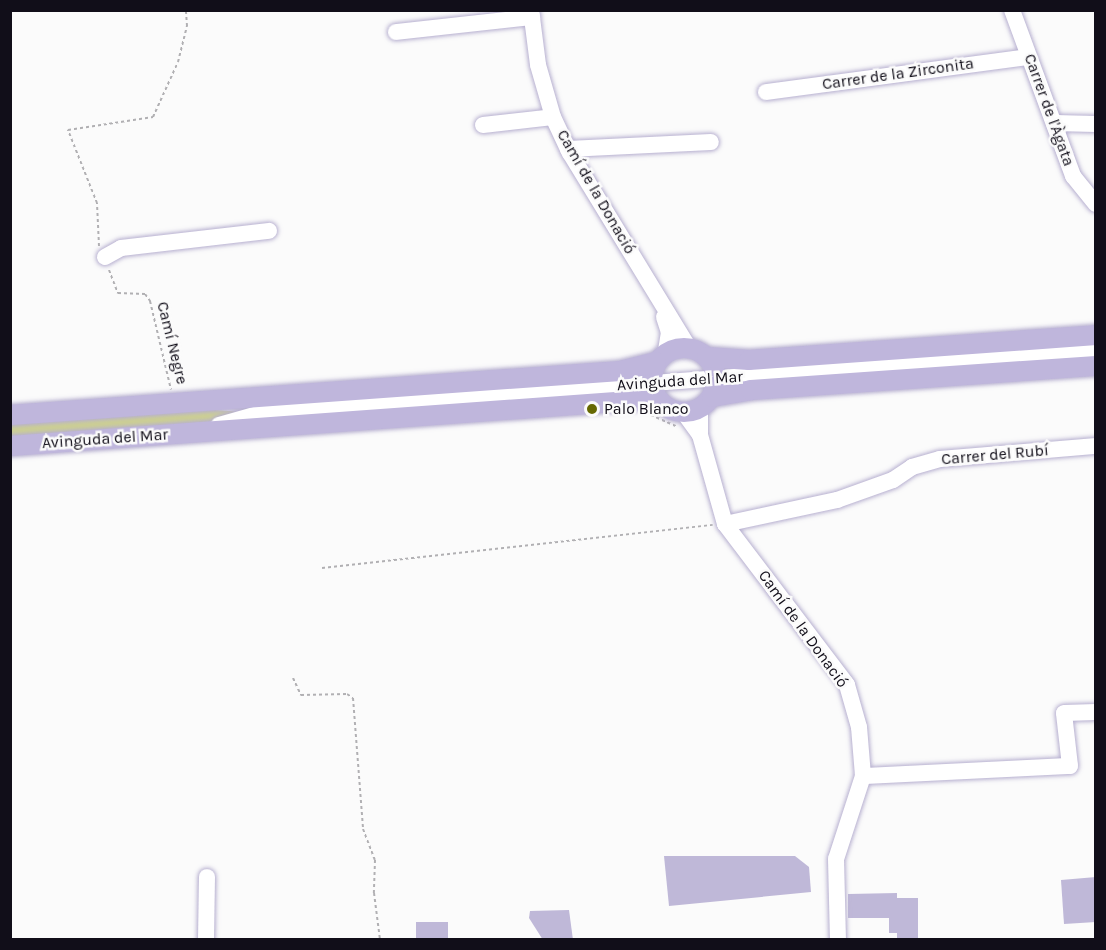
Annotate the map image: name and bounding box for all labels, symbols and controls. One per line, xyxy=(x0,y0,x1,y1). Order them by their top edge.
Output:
street label: Carrer de l'Àgata xyxy=(1020,51,1078,169)
street label: Carrer de la Zirconita xyxy=(821,54,975,94)
street label: Camí de la Donació xyxy=(553,126,639,258)
street label: Camí Negre xyxy=(152,300,192,386)
street label: Avinguda del Mar xyxy=(616,367,744,395)
place label: Palo Blanco xyxy=(604,399,689,419)
marker: Palo Blanco xyxy=(585,402,599,416)
street label: Avinguda del Mar xyxy=(41,425,169,453)
street label: Carrer del Rubí xyxy=(941,441,1049,469)
street label: Camí de la Donació xyxy=(754,567,852,691)

